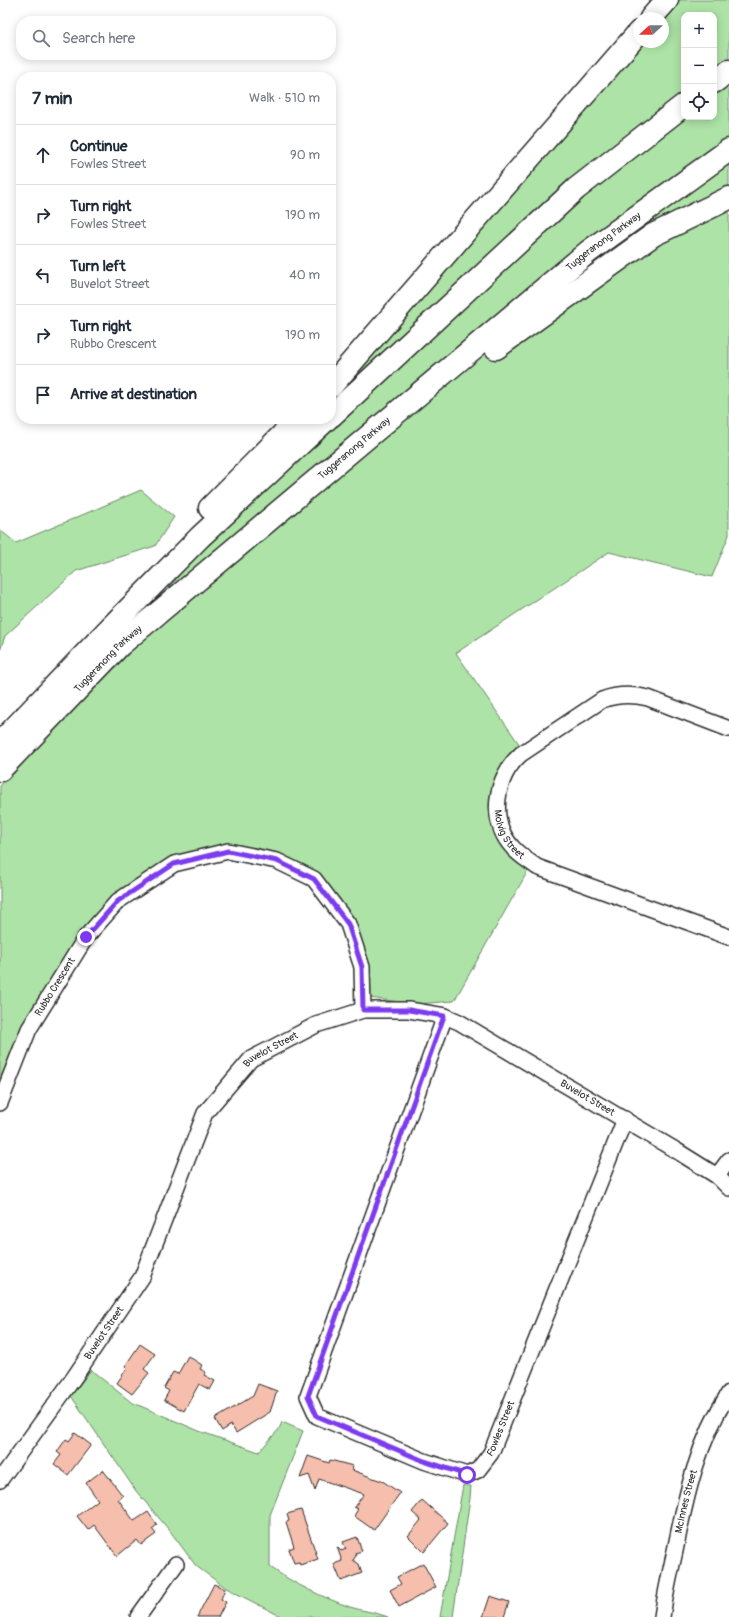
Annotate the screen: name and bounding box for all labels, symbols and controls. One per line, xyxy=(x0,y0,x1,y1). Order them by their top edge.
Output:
north arrow xyxy=(633,12,669,48)
map controls xyxy=(681,12,717,120)
button: + xyxy=(681,12,717,48)
search box xyxy=(16,16,336,60)
icon: search xyxy=(30,27,52,49)
text: Search here xyxy=(62,29,135,48)
button: − xyxy=(681,48,717,84)
button: locate xyxy=(681,84,717,120)
text: 7 min xyxy=(32,88,72,109)
text: Walk · 510 m xyxy=(249,90,320,106)
text: Continue xyxy=(70,137,128,156)
icon: ahead xyxy=(32,144,54,166)
text: 90 m xyxy=(290,147,320,163)
text: Fowles Street xyxy=(70,156,146,172)
text: Turn right xyxy=(70,197,131,216)
icon: right xyxy=(32,204,54,226)
text: 190 m xyxy=(285,207,320,223)
street label: Tuggeranong Parkway xyxy=(564,209,644,274)
text: Fowles Street xyxy=(70,216,146,232)
text: Turn left xyxy=(70,257,126,276)
icon: left xyxy=(32,264,54,286)
text: 40 m xyxy=(289,267,320,283)
text: Buvelot Street xyxy=(70,276,150,292)
text: Turn right xyxy=(70,317,131,336)
icon: right xyxy=(32,324,54,346)
text: 190 m xyxy=(285,327,320,343)
text: Rubbo Crescent xyxy=(70,336,156,352)
icon: arrive xyxy=(32,384,54,406)
text: Arrive at destination xyxy=(70,385,197,404)
street label: Tuggeranong Parkway xyxy=(316,414,393,482)
street label: Tuggeranong Parkway xyxy=(72,623,145,695)
street label: Molvig Street xyxy=(491,809,527,862)
route end xyxy=(77,928,95,946)
street label: Rubbo Crescent xyxy=(32,955,78,1018)
street label: Buvelot Street xyxy=(241,1029,301,1070)
street label: Buvelot Street xyxy=(558,1077,618,1119)
street label: Buvelot Street xyxy=(82,1304,127,1362)
street label: Fowles Street xyxy=(484,1398,518,1459)
route start xyxy=(458,1466,476,1484)
street label: McInnes Street xyxy=(673,1467,700,1534)

